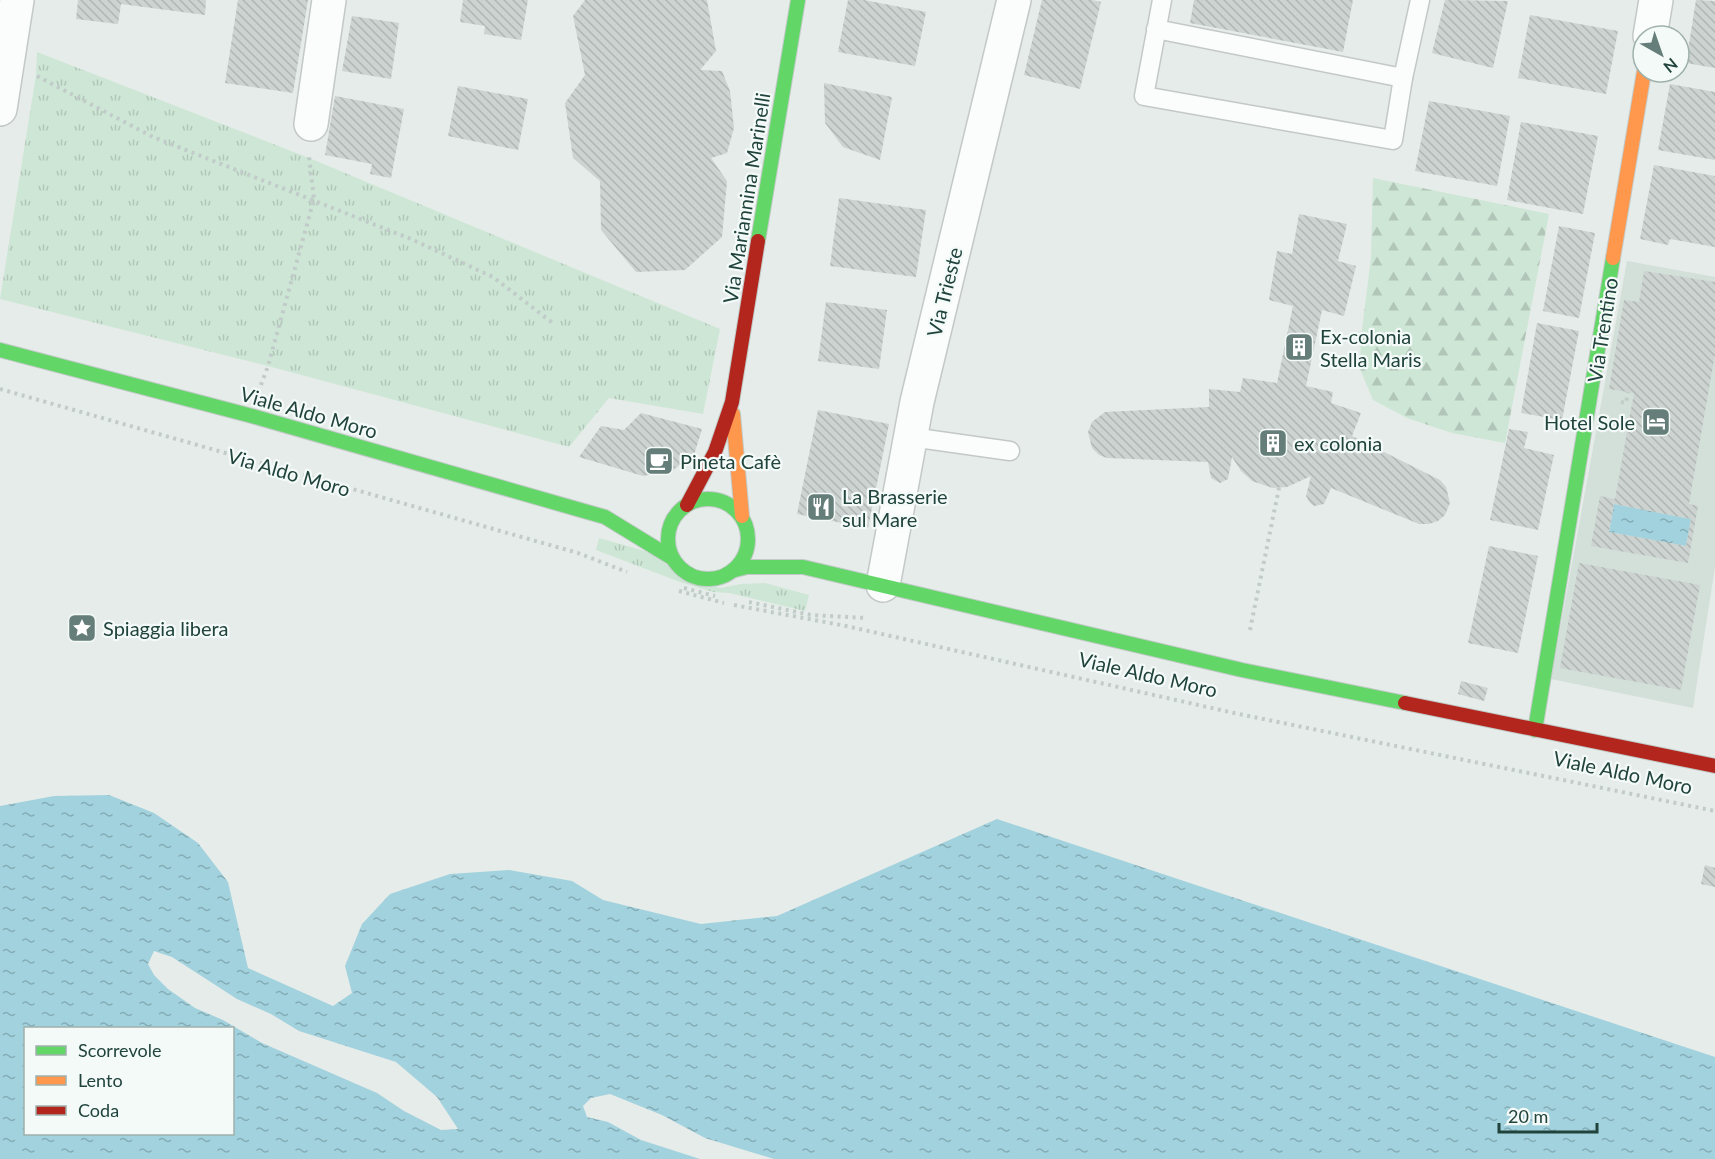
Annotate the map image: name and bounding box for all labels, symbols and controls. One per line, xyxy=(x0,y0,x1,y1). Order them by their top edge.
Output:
north arrow xyxy=(1631,24,1691,84)
text: N xyxy=(1660,55,1682,77)
street label: Via Mariannina Marinelli xyxy=(717,91,775,305)
street label: Via Trieste xyxy=(921,245,967,339)
street label: Via Trentino xyxy=(1582,276,1622,384)
place label: Ex-colonia Stella Maris xyxy=(1320,324,1422,371)
building icon: Ex-colonia Stella Maris xyxy=(1283,331,1315,363)
street label: Viale Aldo Moro xyxy=(238,381,380,443)
hotel icon: Hotel Sole xyxy=(1640,406,1672,438)
place label: Hotel Sole xyxy=(1544,410,1635,434)
building icon: ex colonia xyxy=(1257,427,1289,459)
place label: ex colonia xyxy=(1294,431,1382,455)
street label: Via Aldo Moro xyxy=(225,443,353,501)
cafe icon: Pineta Cafè xyxy=(643,445,675,477)
place label: Pineta Cafè xyxy=(680,449,781,473)
place label: La Brasserie sul Mare xyxy=(842,484,948,531)
restaurant icon: La Brasserie sul Mare xyxy=(805,491,837,523)
place icon: Spiaggia libera xyxy=(66,612,98,644)
place label: Spiaggia libera xyxy=(103,616,229,640)
street label: Viale Aldo Moro xyxy=(1076,646,1220,702)
street label: Viale Aldo Moro xyxy=(1551,746,1695,798)
legend xyxy=(24,1027,234,1135)
text: Scorrevole xyxy=(78,1039,161,1061)
text: Lento xyxy=(78,1069,123,1091)
scale bar xyxy=(1499,1096,1596,1134)
text: Coda xyxy=(78,1099,119,1121)
text: 20 m xyxy=(1508,1105,1548,1127)

